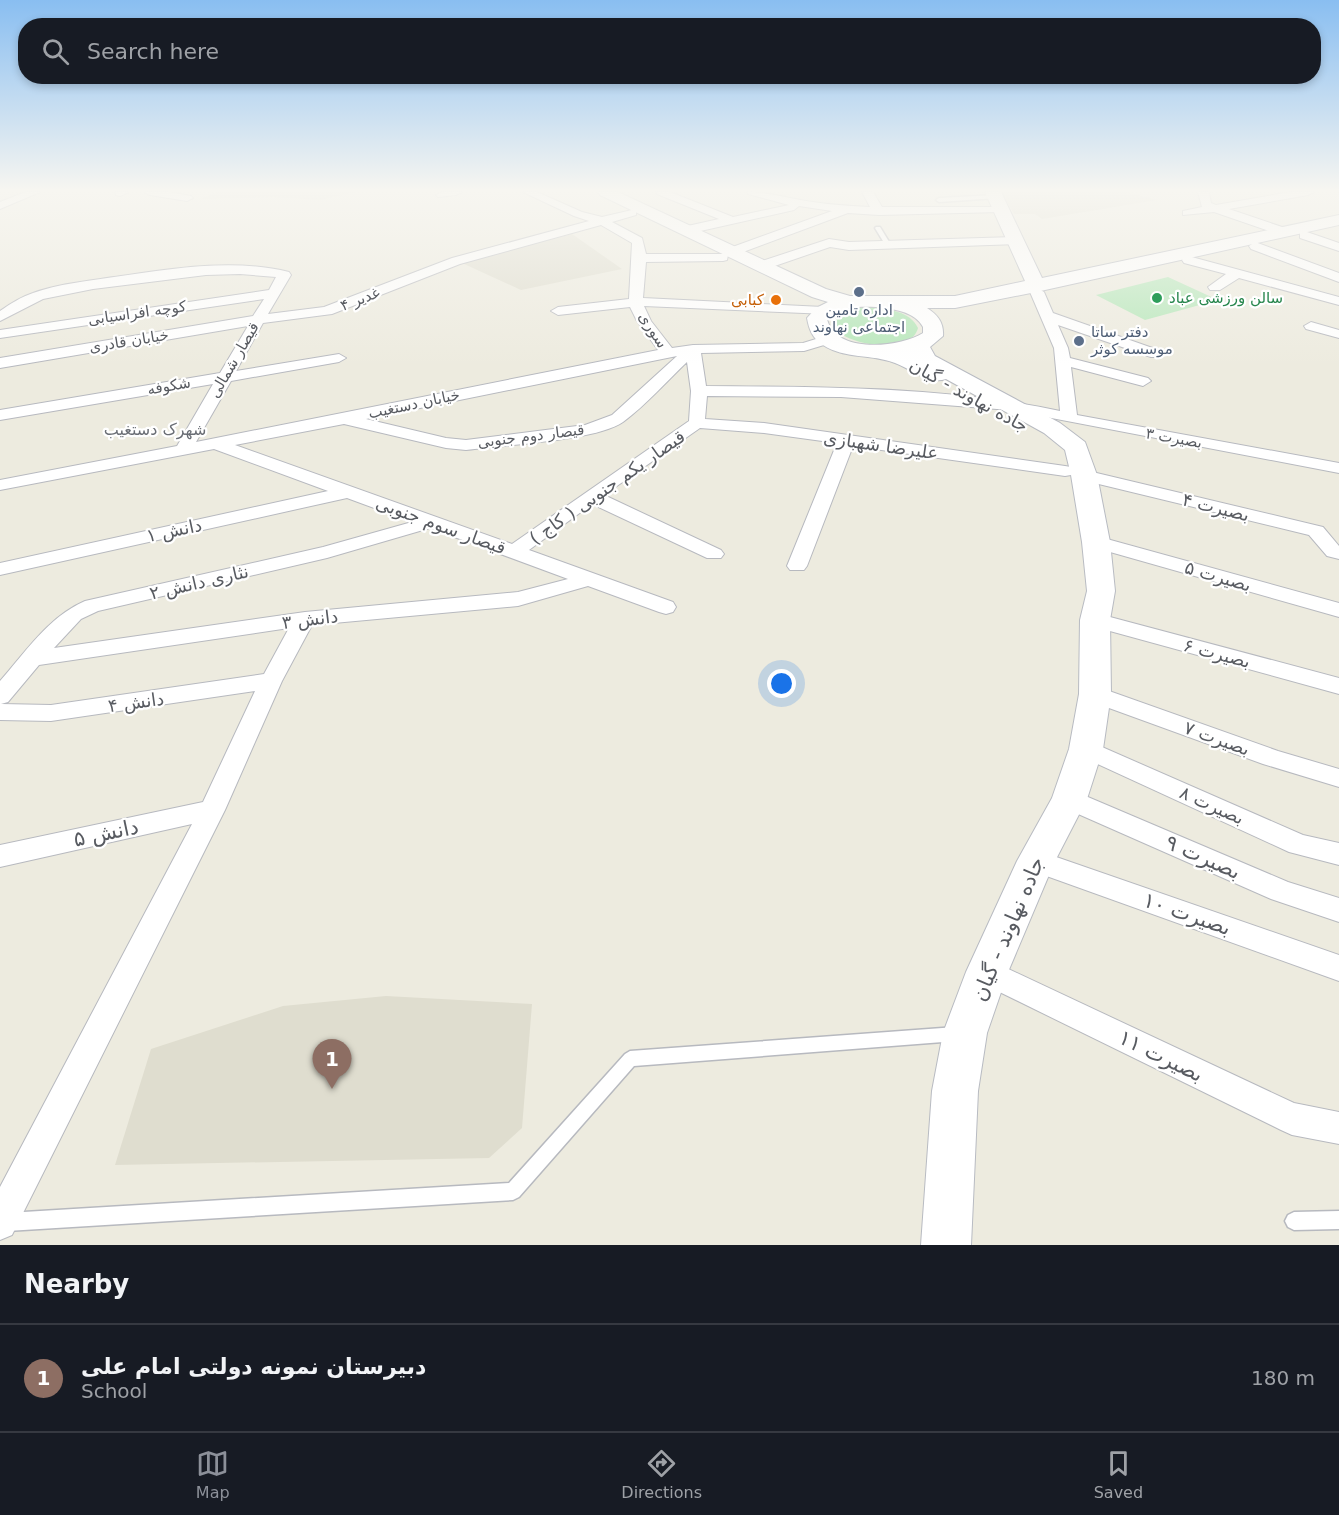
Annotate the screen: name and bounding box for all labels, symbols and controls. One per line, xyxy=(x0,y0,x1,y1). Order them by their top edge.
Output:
search box xyxy=(18,18,1321,84)
icon: search xyxy=(39,35,72,68)
text: Search here xyxy=(87,39,219,64)
street label: غدیر ۴ xyxy=(338,283,383,315)
marker: اداره تامین اجتماعی نهاوند xyxy=(852,285,866,299)
place label: سالن ورزشی عباد xyxy=(1169,289,1283,307)
place label: کبابی xyxy=(731,291,765,309)
marker: سالن ورزشی عباد xyxy=(1150,291,1164,305)
marker: کبابی xyxy=(769,293,783,307)
street label: کوچه افراسیابی xyxy=(87,297,188,329)
place label: اداره تامین اجتماعی نهاوند xyxy=(813,301,905,336)
street label: سوری xyxy=(635,309,671,351)
street label: قیصار شمالی xyxy=(205,319,263,401)
place label: دفتر ساتا موسسه کوثر xyxy=(1090,323,1173,358)
street label: خیابان قادری xyxy=(88,326,170,356)
marker: دفتر ساتا موسسه کوثر xyxy=(1072,334,1086,348)
street label: جاده نهاوند - گیان xyxy=(906,354,1032,437)
street label: شکوفه xyxy=(146,373,192,399)
street label: خیابان دستغیب xyxy=(367,386,461,422)
district label: شهرک دستغیب xyxy=(104,420,206,440)
street label: قیصار دوم جنوبی xyxy=(477,421,585,451)
street label: بصیرت ۳ xyxy=(1144,424,1204,452)
street label: قیصار یکم جنوبی ( کاج ) xyxy=(525,425,689,549)
street label: علیرضا شهبازی xyxy=(822,427,940,464)
street label: بصیرت ۴ xyxy=(1180,489,1252,526)
street label: قیصار سوم جنوبی xyxy=(373,492,509,559)
street label: دانش ۱ xyxy=(144,514,204,546)
street label: بصیرت ۵ xyxy=(1182,556,1254,596)
street label: نثاری دانش ۲ xyxy=(148,560,250,604)
street label: دانش ۳ xyxy=(281,605,339,633)
street label: بصیرت ۶ xyxy=(1181,634,1253,673)
your location xyxy=(767,669,796,698)
street label: دانش ۴ xyxy=(107,688,165,716)
street label: بصیرت ۷ xyxy=(1181,716,1253,760)
street label: بصیرت ۸ xyxy=(1176,782,1247,829)
street label: دانش ۵ xyxy=(71,814,141,852)
street label: بصیرت ۹ xyxy=(1162,830,1244,884)
street label: جاده نهاوند - گیان xyxy=(967,853,1049,1005)
street label: بصیرت ۱۰ xyxy=(1140,888,1234,940)
street label: بصیرت ۱۱ xyxy=(1115,1025,1207,1087)
pin: 1 xyxy=(312,1040,352,1089)
text: Nearby xyxy=(24,1269,129,1299)
text: دبیرستان نمونه دولتی امام علی xyxy=(81,1354,426,1379)
text: 1 xyxy=(37,1366,50,1390)
text: 180 m xyxy=(1251,1366,1315,1390)
text: School xyxy=(81,1379,147,1403)
tab: Map xyxy=(196,1447,230,1502)
tab: Directions xyxy=(621,1447,702,1502)
tab: Saved xyxy=(1094,1447,1143,1502)

